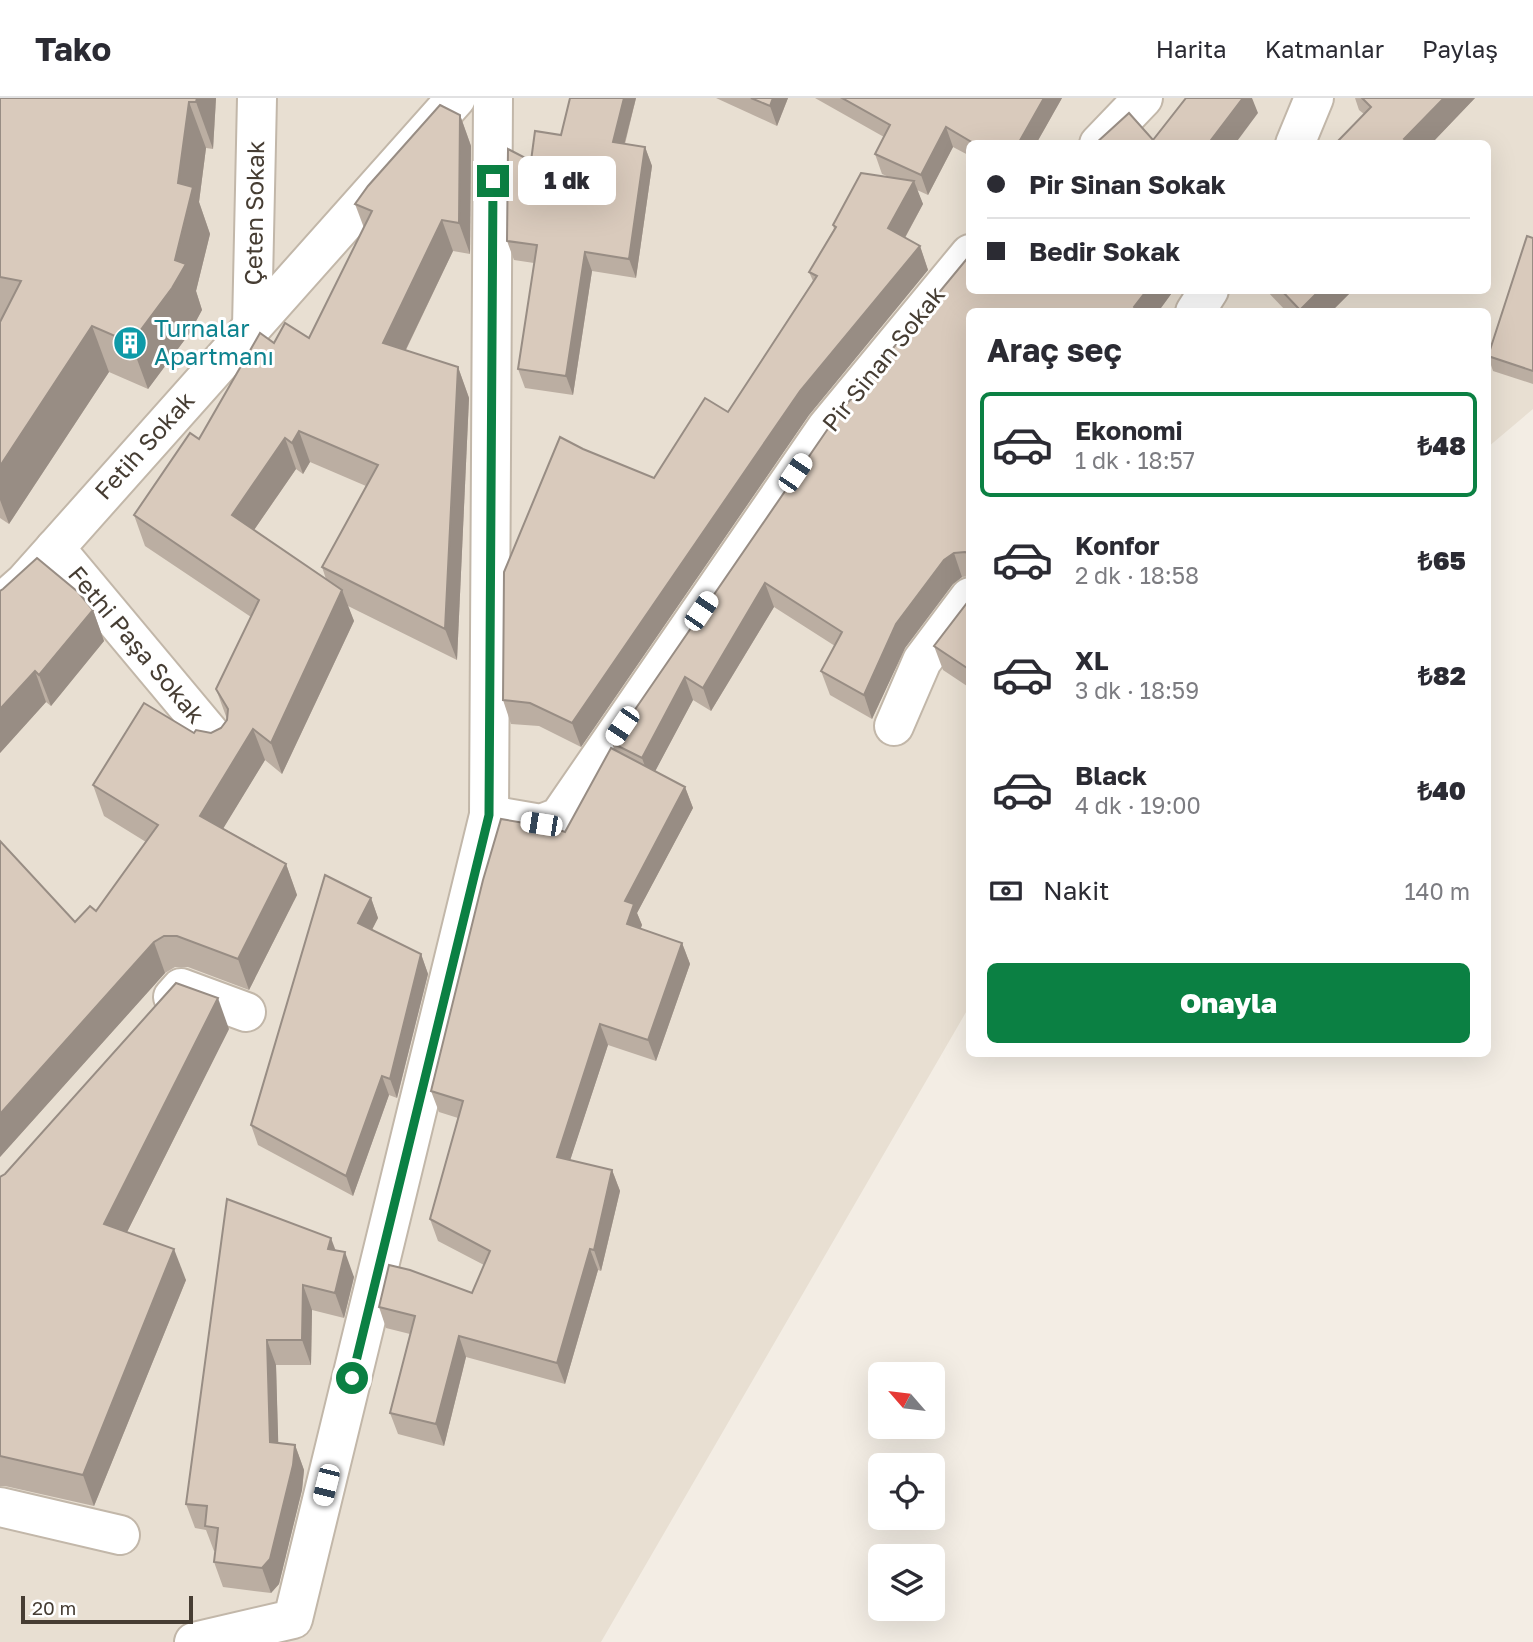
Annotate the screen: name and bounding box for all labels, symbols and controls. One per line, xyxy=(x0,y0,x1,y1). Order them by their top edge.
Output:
text: Tako xyxy=(35,29,111,68)
text: Harita xyxy=(1156,34,1227,63)
text: Katmanlar xyxy=(1265,34,1384,63)
text: Paylaş xyxy=(1422,34,1498,63)
street label: Çeten Sokak xyxy=(238,140,269,286)
callout: 1 dk xyxy=(518,156,616,206)
route end xyxy=(477,165,509,197)
text: 1 dk xyxy=(544,166,590,194)
text: Pir Sinan Sokak xyxy=(1029,169,1226,200)
text: Bedir Sokak xyxy=(1029,236,1180,267)
street label: Pir Sinan Sokak xyxy=(815,280,950,437)
place label: Turnalar Apartmanı xyxy=(154,313,274,370)
building icon: Turnalar Apartmanı xyxy=(111,324,149,362)
text: Araç seç xyxy=(987,331,1122,369)
street label: Fetih Sokak xyxy=(88,385,200,505)
icon: car xyxy=(991,413,1054,476)
text: Ekonomi xyxy=(1075,415,1183,446)
text: ₺48 xyxy=(1418,430,1466,461)
text: 1 dk · 18:57 xyxy=(1075,446,1195,474)
car xyxy=(775,450,816,496)
icon: car xyxy=(991,528,1054,591)
text: Konfor xyxy=(1075,530,1160,561)
text: ₺65 xyxy=(1418,545,1466,576)
street label: Fethi Paşa Sokak xyxy=(63,560,211,729)
text: 2 dk · 18:58 xyxy=(1075,561,1199,589)
car xyxy=(681,588,722,634)
icon: car xyxy=(991,643,1054,706)
text: XL xyxy=(1075,645,1109,676)
text: ₺82 xyxy=(1418,660,1466,691)
text: 3 dk · 18:59 xyxy=(1075,676,1199,704)
car xyxy=(602,703,643,749)
icon: car xyxy=(991,758,1054,821)
text: Black xyxy=(1075,760,1147,791)
text: ₺40 xyxy=(1417,775,1466,806)
text: 4 dk · 19:00 xyxy=(1075,791,1201,819)
car xyxy=(519,810,564,838)
icon: cash xyxy=(987,872,1025,910)
text: Nakit xyxy=(1043,875,1110,906)
text: 140 m xyxy=(1404,877,1470,905)
button: Onayla xyxy=(987,963,1470,1043)
route start xyxy=(336,1362,368,1394)
north arrow xyxy=(868,1362,945,1438)
map controls xyxy=(868,1362,945,1621)
button: locate xyxy=(868,1453,945,1530)
car xyxy=(311,1462,342,1508)
button: layers xyxy=(868,1544,945,1621)
scale bar xyxy=(21,1593,192,1625)
text: 20 m xyxy=(32,1596,76,1619)

